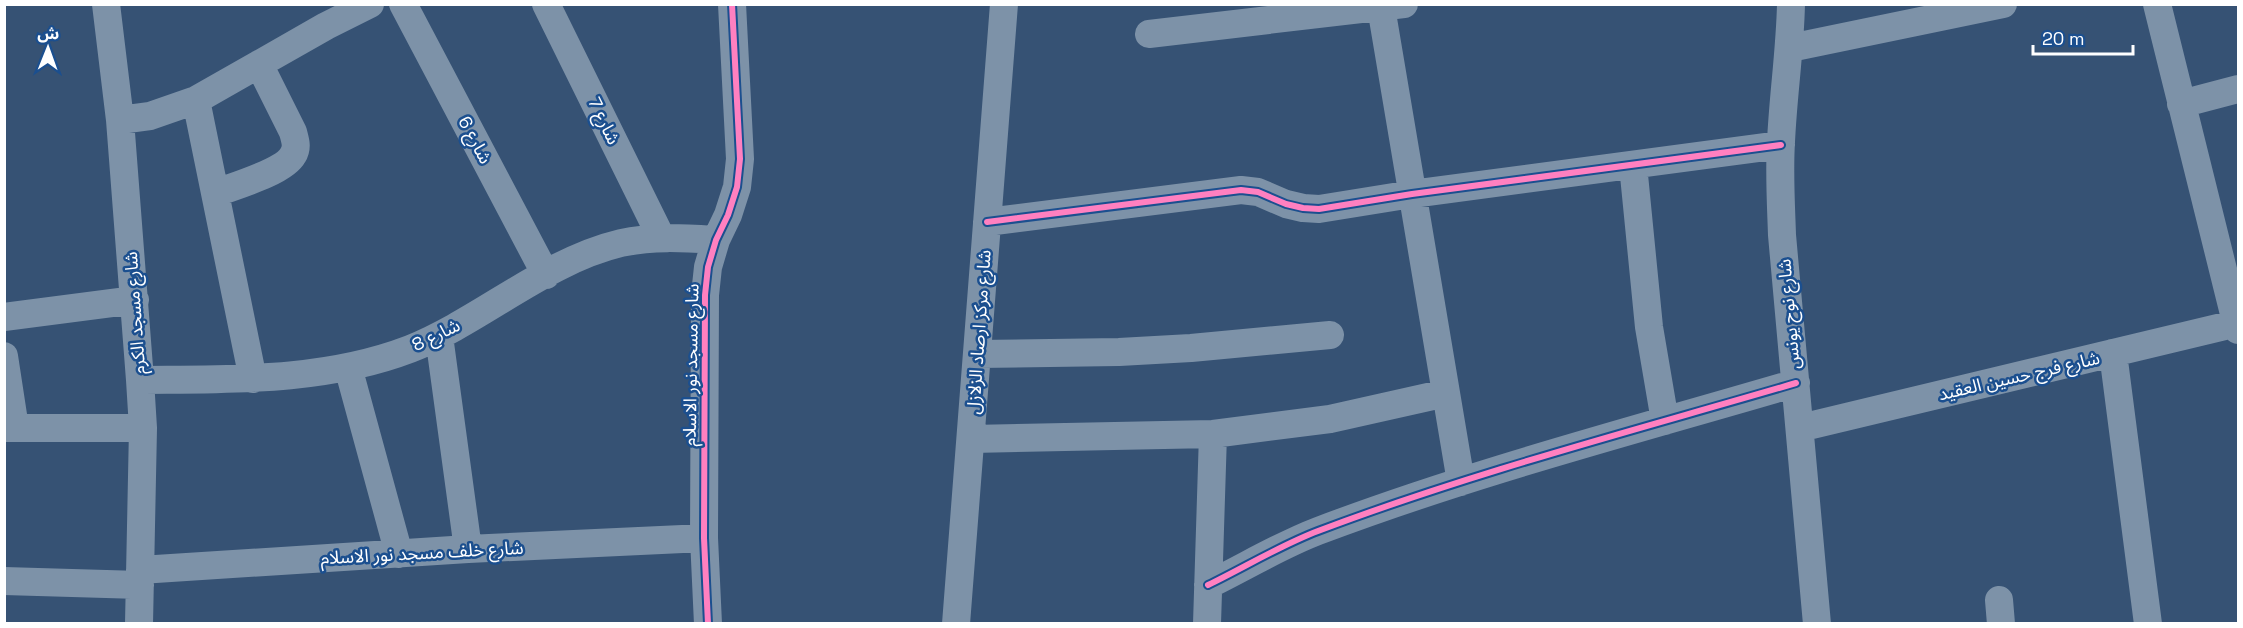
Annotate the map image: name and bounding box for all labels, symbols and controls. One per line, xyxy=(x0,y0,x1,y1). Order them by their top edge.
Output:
north arrow xyxy=(18,18,78,78)
scale bar xyxy=(2033,18,2134,56)
text: ش xyxy=(37,23,59,44)
text: 20 m xyxy=(2042,27,2085,50)
street label: شارع 7 xyxy=(580,93,626,150)
street label: شارع 6 xyxy=(451,112,498,169)
street label: شارع مركز ارصاد الزلازل xyxy=(961,249,999,415)
street label: شارع مسجد الكرم xyxy=(119,250,153,375)
street label: شارع نوح يونس xyxy=(1772,258,1808,370)
street label: شارع مسجد نور الاسلام xyxy=(678,283,706,447)
street label: شارع 8 xyxy=(408,313,465,359)
street label: شارع فرج حسين العقيد xyxy=(1936,346,2103,408)
street label: شارع خلف مسجد نور الاسلام xyxy=(320,536,524,572)

